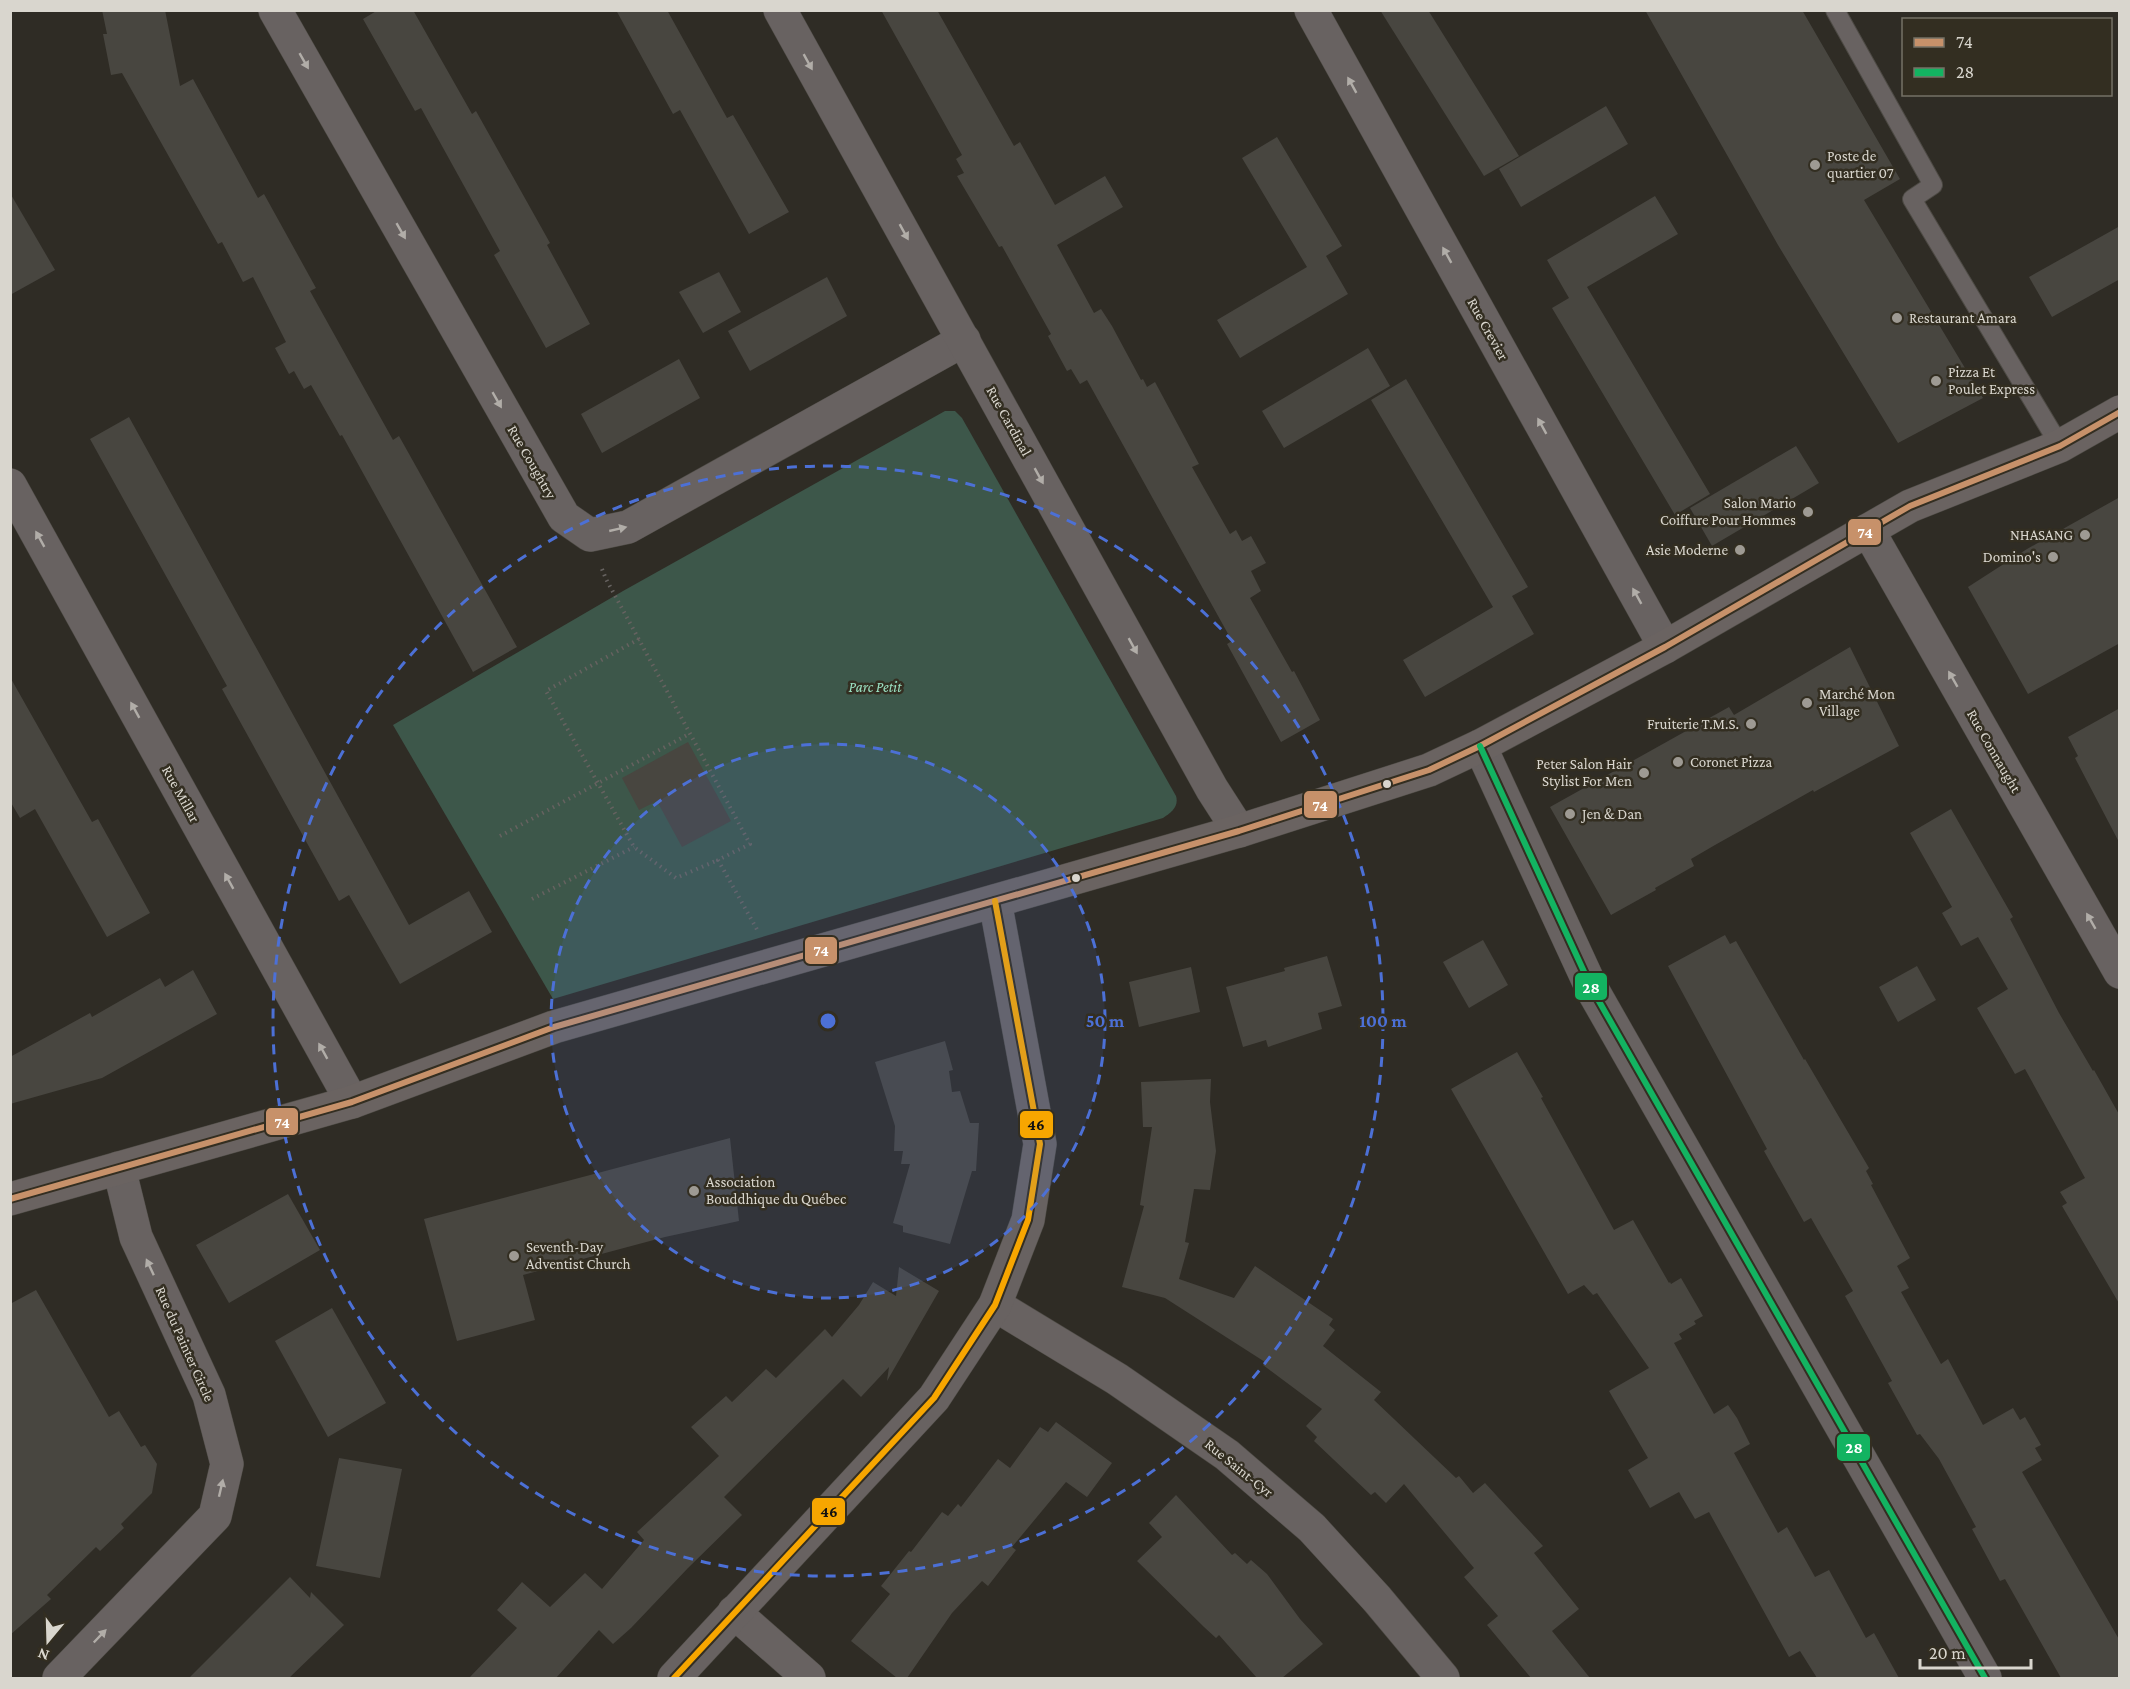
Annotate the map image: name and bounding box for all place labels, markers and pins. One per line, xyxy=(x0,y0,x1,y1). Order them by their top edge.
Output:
place label: Poste de quartier 07 xyxy=(1827,148,1894,182)
marker: Poste de quartier 07 xyxy=(1808,158,1822,172)
place label: Restaurant Amara xyxy=(1909,310,2017,326)
marker: Restaurant Amara xyxy=(1890,311,1904,325)
place label: Pizza Et Poulet Express xyxy=(1948,364,2035,398)
marker: Pizza Et Poulet Express xyxy=(1929,374,1943,388)
place label: Salon Mario Coiffure Pour Hommes xyxy=(1660,495,1796,528)
marker: Salon Mario Coiffure Pour Hommes xyxy=(1801,505,1815,519)
place label: NHASANG xyxy=(2010,527,2073,543)
marker: NHASANG xyxy=(2078,528,2092,542)
place label: Asie Moderne xyxy=(1646,542,1728,558)
marker: Asie Moderne xyxy=(1733,543,1747,557)
place label: Domino's xyxy=(1983,549,2041,565)
marker: Domino's xyxy=(2046,550,2060,564)
place label: Marché Mon Village xyxy=(1819,686,1895,720)
marker: Marché Mon Village xyxy=(1800,696,1814,710)
place label: Fruiterie T.M.S. xyxy=(1647,716,1739,732)
marker: Fruiterie T.M.S. xyxy=(1744,717,1758,731)
place label: Coronet Pizza xyxy=(1690,754,1772,770)
marker: Coronet Pizza xyxy=(1671,755,1685,769)
place label: Peter Salon Hair Stylist For Men xyxy=(1536,756,1633,790)
marker: Peter Salon Hair Stylist For Men xyxy=(1637,766,1651,780)
unlabelled marker xyxy=(1381,778,1393,790)
place label: Jen & Dan xyxy=(1580,806,1642,823)
marker: Jen & Dan xyxy=(1563,807,1577,821)
unlabelled marker xyxy=(1070,872,1082,884)
centre of rings xyxy=(818,1011,838,1031)
place label: Association Bouddhique du Québec xyxy=(706,1174,847,1208)
marker: Association Bouddhique du Québec xyxy=(687,1184,701,1198)
place label: Seventh-Day Adventist Church xyxy=(526,1239,631,1272)
marker: Seventh-Day Adventist Church xyxy=(507,1249,521,1263)

